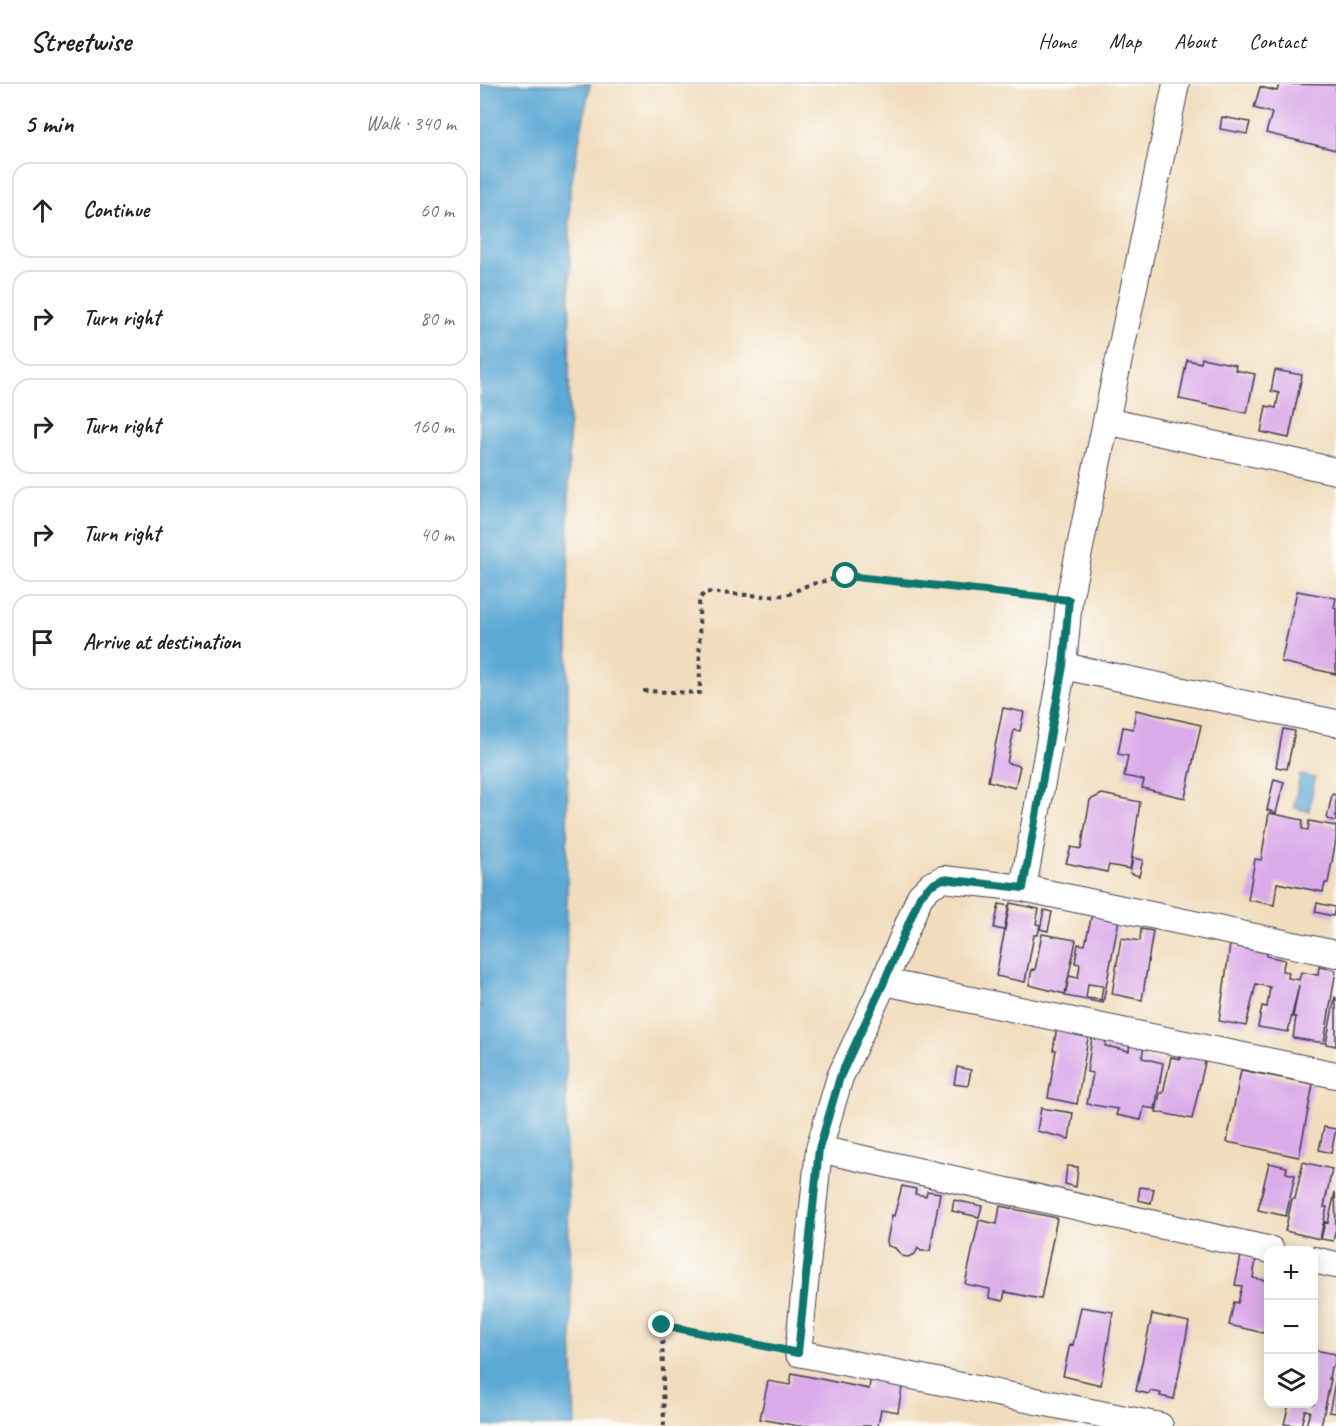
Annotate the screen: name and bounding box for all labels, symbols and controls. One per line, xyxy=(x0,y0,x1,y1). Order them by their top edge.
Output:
text: Streetwise xyxy=(30,24,131,59)
text: Home xyxy=(1038,28,1076,54)
text: Map xyxy=(1109,28,1141,54)
text: About xyxy=(1174,28,1216,54)
text: Contact xyxy=(1249,28,1306,54)
text: 5 min xyxy=(24,107,73,140)
text: Walk · 340 m xyxy=(366,111,456,136)
icon: ahead xyxy=(26,194,59,227)
text: Continue xyxy=(83,196,149,224)
text: 60 m xyxy=(420,198,454,223)
icon: right xyxy=(26,302,59,335)
text: Turn right xyxy=(83,304,160,332)
text: 80 m xyxy=(420,306,454,331)
icon: right xyxy=(26,410,59,443)
text: Turn right xyxy=(83,412,160,440)
text: 160 m xyxy=(411,414,454,439)
icon: right xyxy=(26,518,59,551)
text: Turn right xyxy=(83,520,160,548)
text: 40 m xyxy=(420,522,454,547)
route start xyxy=(832,562,858,588)
icon: arrive xyxy=(26,626,59,659)
text: Arrive at destination xyxy=(83,628,240,656)
map controls xyxy=(1264,1246,1318,1408)
button: + xyxy=(1264,1246,1318,1300)
button: − xyxy=(1264,1300,1318,1354)
route end xyxy=(648,1311,674,1337)
button: layers xyxy=(1264,1354,1318,1408)

